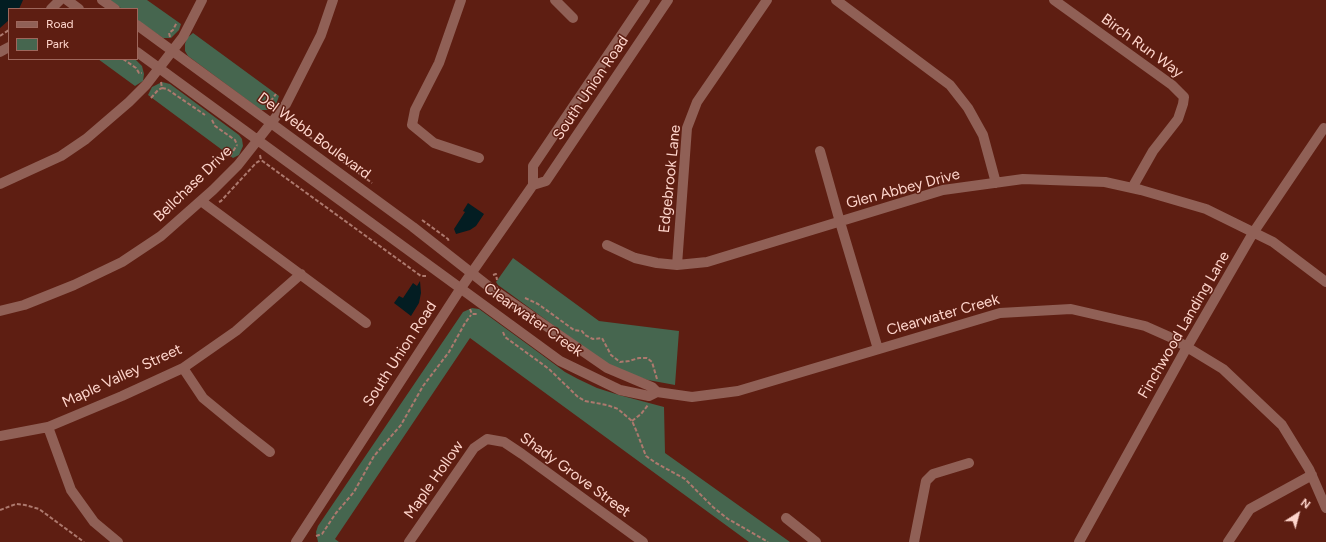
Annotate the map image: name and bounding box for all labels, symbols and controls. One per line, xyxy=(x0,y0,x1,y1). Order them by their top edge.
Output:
legend xyxy=(8,8,138,60)
street label: Birch Run Way xyxy=(1097,10,1187,82)
text: Road xyxy=(46,17,74,31)
street label: South Union Road xyxy=(549,32,633,144)
text: Park xyxy=(46,37,69,51)
street label: Del Webb Boulevard xyxy=(254,89,374,183)
street label: Edgebrook Lane xyxy=(655,124,685,234)
street label: Bellchase Drive xyxy=(150,142,236,226)
street label: Glen Abbey Drive xyxy=(844,165,962,213)
street label: Finchwood Landing Lane xyxy=(1134,248,1234,402)
street label: Clearwater Creek xyxy=(480,279,586,361)
street label: Clearwater Creek xyxy=(885,290,1001,340)
street label: South Union Road xyxy=(359,298,441,410)
street label: Maple Valley Street xyxy=(59,340,185,412)
street label: Shady Grove Street xyxy=(516,429,634,521)
street label: Maple Hollow xyxy=(400,437,468,523)
north arrow xyxy=(1278,494,1318,534)
text: N xyxy=(1298,496,1313,512)

